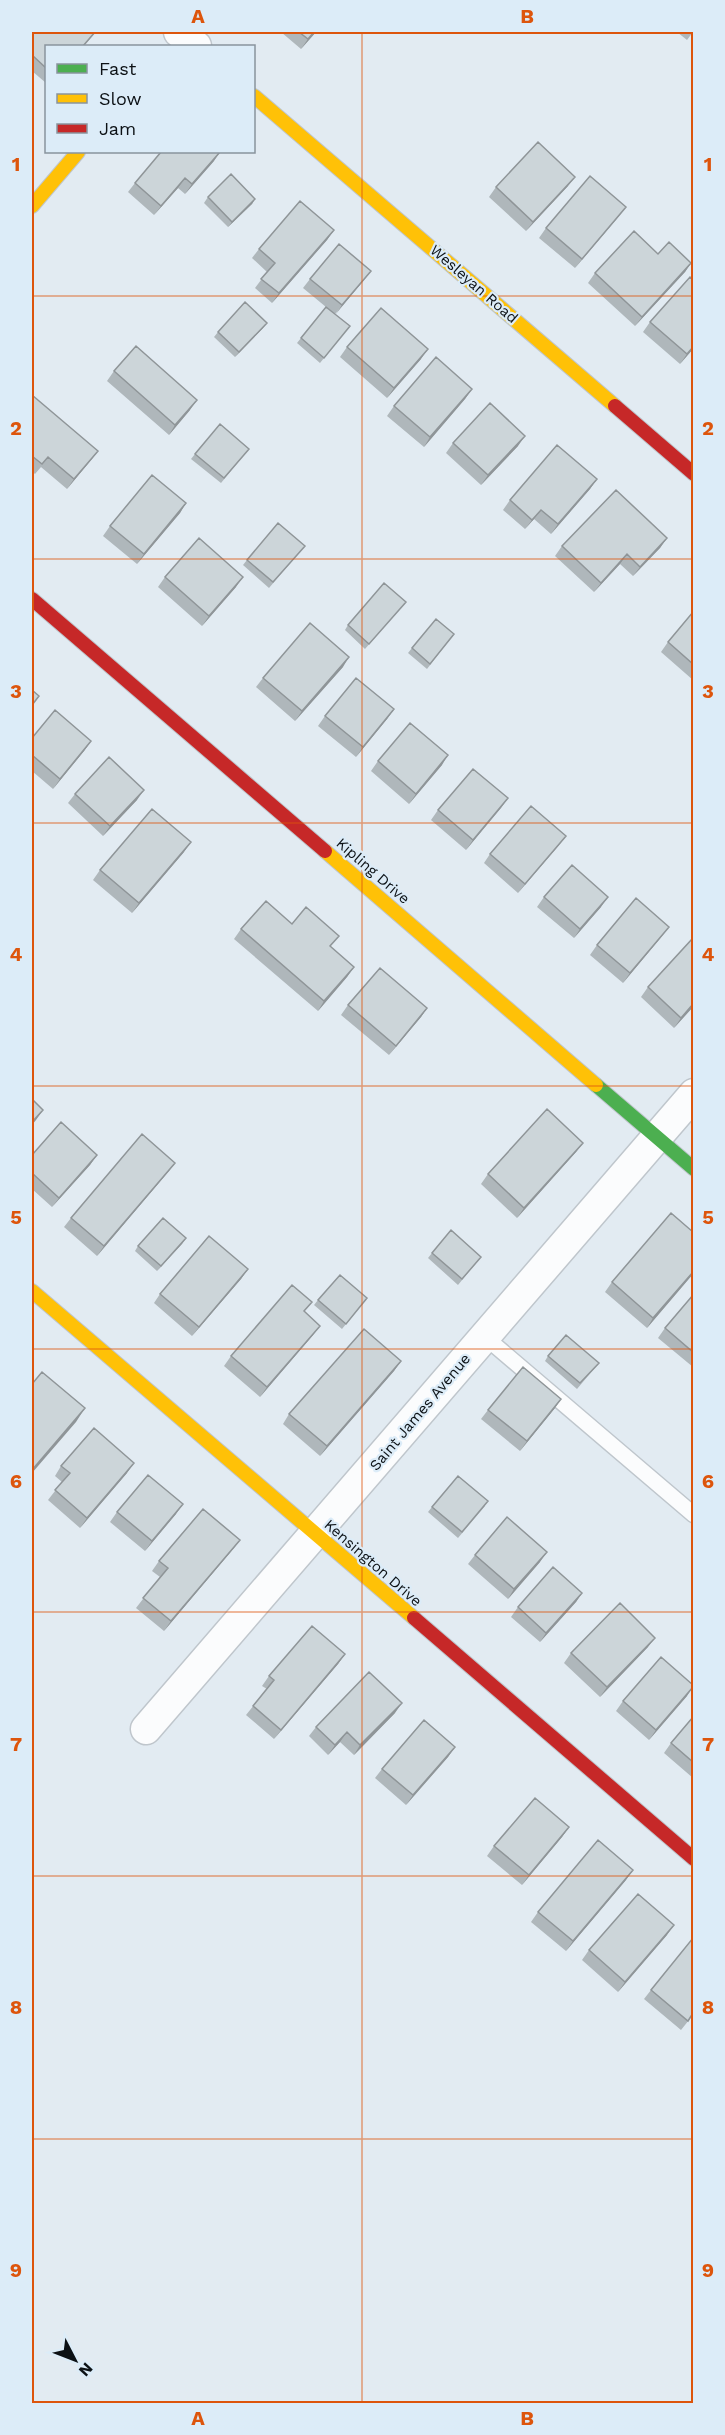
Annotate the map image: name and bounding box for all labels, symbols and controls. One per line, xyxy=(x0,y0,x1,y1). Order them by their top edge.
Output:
text: A xyxy=(191,4,205,28)
text: B xyxy=(520,4,534,28)
legend xyxy=(45,45,255,153)
text: Fast xyxy=(99,58,137,79)
text: Slow xyxy=(99,88,142,109)
text: Jam xyxy=(99,118,136,139)
text: 1 xyxy=(12,152,20,176)
text: 1 xyxy=(704,152,712,176)
street label: Wesleyan Road xyxy=(426,241,522,327)
text: 2 xyxy=(10,416,22,440)
text: 2 xyxy=(702,416,714,440)
text: 3 xyxy=(10,679,22,703)
text: 3 xyxy=(702,679,714,703)
street label: Kipling Drive xyxy=(333,834,413,908)
text: 4 xyxy=(10,942,23,966)
text: 4 xyxy=(702,942,715,966)
text: 5 xyxy=(10,1205,22,1229)
text: 5 xyxy=(702,1205,714,1229)
street label: Saint James Avenue xyxy=(366,1350,474,1474)
text: 6 xyxy=(10,1469,22,1493)
text: 6 xyxy=(702,1469,714,1493)
street label: Kensington Drive xyxy=(321,1516,425,1610)
text: 7 xyxy=(10,1732,22,1756)
text: 7 xyxy=(702,1732,714,1756)
text: 8 xyxy=(10,1995,22,2019)
text: 8 xyxy=(702,1995,714,2019)
text: 9 xyxy=(10,2258,22,2282)
text: 9 xyxy=(702,2258,714,2282)
north arrow xyxy=(45,2330,105,2390)
text: N xyxy=(75,2359,97,2380)
text: A xyxy=(191,2406,205,2430)
text: B xyxy=(520,2406,534,2430)

